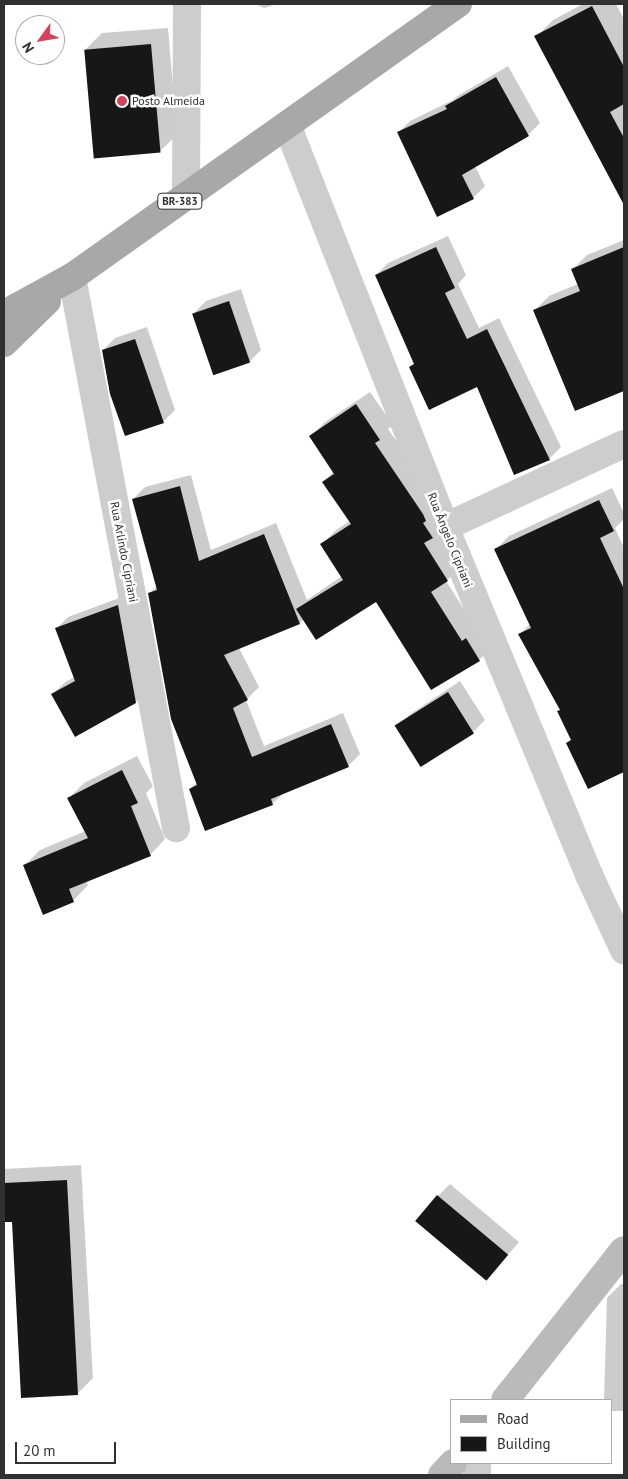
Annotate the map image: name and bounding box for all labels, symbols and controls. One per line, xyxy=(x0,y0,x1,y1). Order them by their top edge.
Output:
north arrow xyxy=(15,15,65,65)
text: N xyxy=(18,39,38,56)
place label: Posto Almeida xyxy=(132,94,205,108)
marker: Posto Almeida xyxy=(116,95,128,107)
road number: BR-383 xyxy=(156,192,204,210)
street label: Rua Ângelo Cipriani xyxy=(424,490,476,590)
street label: Rua Arlindo Cipriani xyxy=(107,500,141,604)
legend xyxy=(450,1399,613,1464)
text: Road xyxy=(497,1409,529,1428)
scale bar xyxy=(18,1432,119,1464)
text: Building xyxy=(497,1434,551,1453)
text: 20 m xyxy=(23,1441,56,1460)

